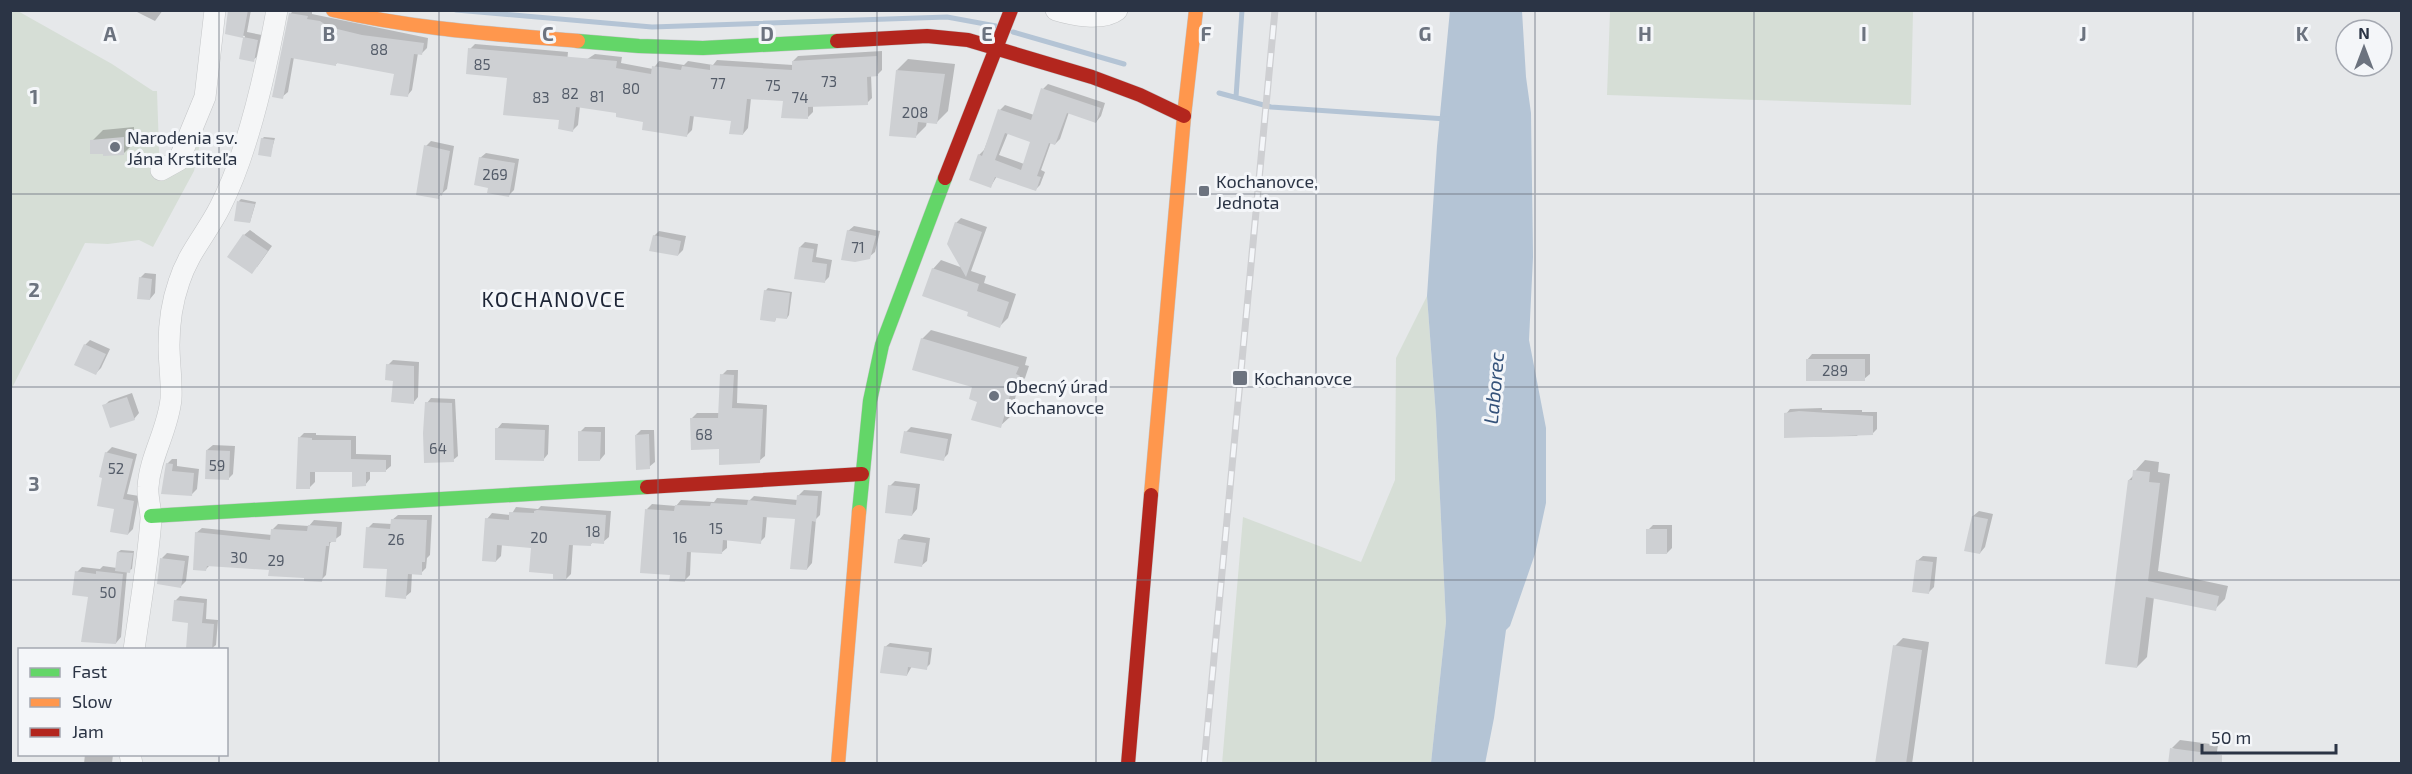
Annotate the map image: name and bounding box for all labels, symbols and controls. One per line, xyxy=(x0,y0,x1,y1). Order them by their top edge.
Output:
north arrow xyxy=(2334,18,2394,78)
text: A xyxy=(103,21,117,45)
text: B xyxy=(323,21,335,45)
text: C xyxy=(542,21,554,45)
text: D xyxy=(760,21,774,45)
text: E xyxy=(981,21,993,45)
text: F xyxy=(1200,21,1212,45)
text: G xyxy=(1419,21,1431,45)
text: H xyxy=(1638,21,1652,45)
text: I xyxy=(1861,21,1867,45)
text: J xyxy=(2079,21,2087,45)
text: K xyxy=(2296,21,2309,45)
text: N xyxy=(2358,23,2370,42)
house number: 88 xyxy=(370,40,388,58)
house number: 85 xyxy=(473,55,491,73)
house number: 73 xyxy=(821,72,837,90)
house number: 77 xyxy=(710,74,726,92)
house number: 75 xyxy=(765,76,781,94)
house number: 80 xyxy=(622,79,640,97)
text: 1 xyxy=(30,84,38,108)
house number: 82 xyxy=(561,84,579,102)
house number: 81 xyxy=(589,87,605,105)
house number: 83 xyxy=(532,88,550,106)
house number: 74 xyxy=(792,88,808,106)
house number: 208 xyxy=(902,103,928,121)
place label: Narodenia sv. Jána Krstiteľa xyxy=(127,126,238,169)
marker: Narodenia sv. Jána Krstiteľa xyxy=(108,140,122,154)
house number: 269 xyxy=(482,165,508,183)
place label: Kochanovce, Jednota xyxy=(1216,170,1318,213)
marker: Kochanovce, Jednota xyxy=(1197,184,1211,198)
house number: 71 xyxy=(851,238,865,256)
text: 2 xyxy=(28,277,40,301)
district label: KOCHANOVCE xyxy=(481,286,627,311)
water label: Laborec xyxy=(1478,351,1508,425)
house number: 289 xyxy=(1822,361,1848,379)
place label: Kochanovce xyxy=(1254,367,1352,389)
marker: Kochanovce xyxy=(1231,369,1249,387)
place label: Obecný úrad Kochanovce xyxy=(1006,375,1108,418)
marker: Obecný úrad Kochanovce xyxy=(987,389,1001,403)
house number: 68 xyxy=(695,425,713,443)
house number: 64 xyxy=(429,439,447,457)
house number: 59 xyxy=(209,456,225,474)
house number: 52 xyxy=(108,459,124,477)
text: 3 xyxy=(28,471,40,495)
house number: 15 xyxy=(709,519,723,537)
house number: 18 xyxy=(585,522,601,540)
house number: 20 xyxy=(530,528,548,546)
house number: 16 xyxy=(673,528,687,546)
house number: 26 xyxy=(387,530,405,548)
house number: 30 xyxy=(230,548,248,566)
house number: 29 xyxy=(267,551,285,569)
house number: 50 xyxy=(99,583,117,601)
legend xyxy=(18,648,228,756)
text: Fast xyxy=(72,660,107,682)
text: Slow xyxy=(72,690,113,712)
scale bar xyxy=(2202,717,2336,755)
text: Jam xyxy=(72,720,104,742)
text: 50 m xyxy=(2211,726,2251,748)

